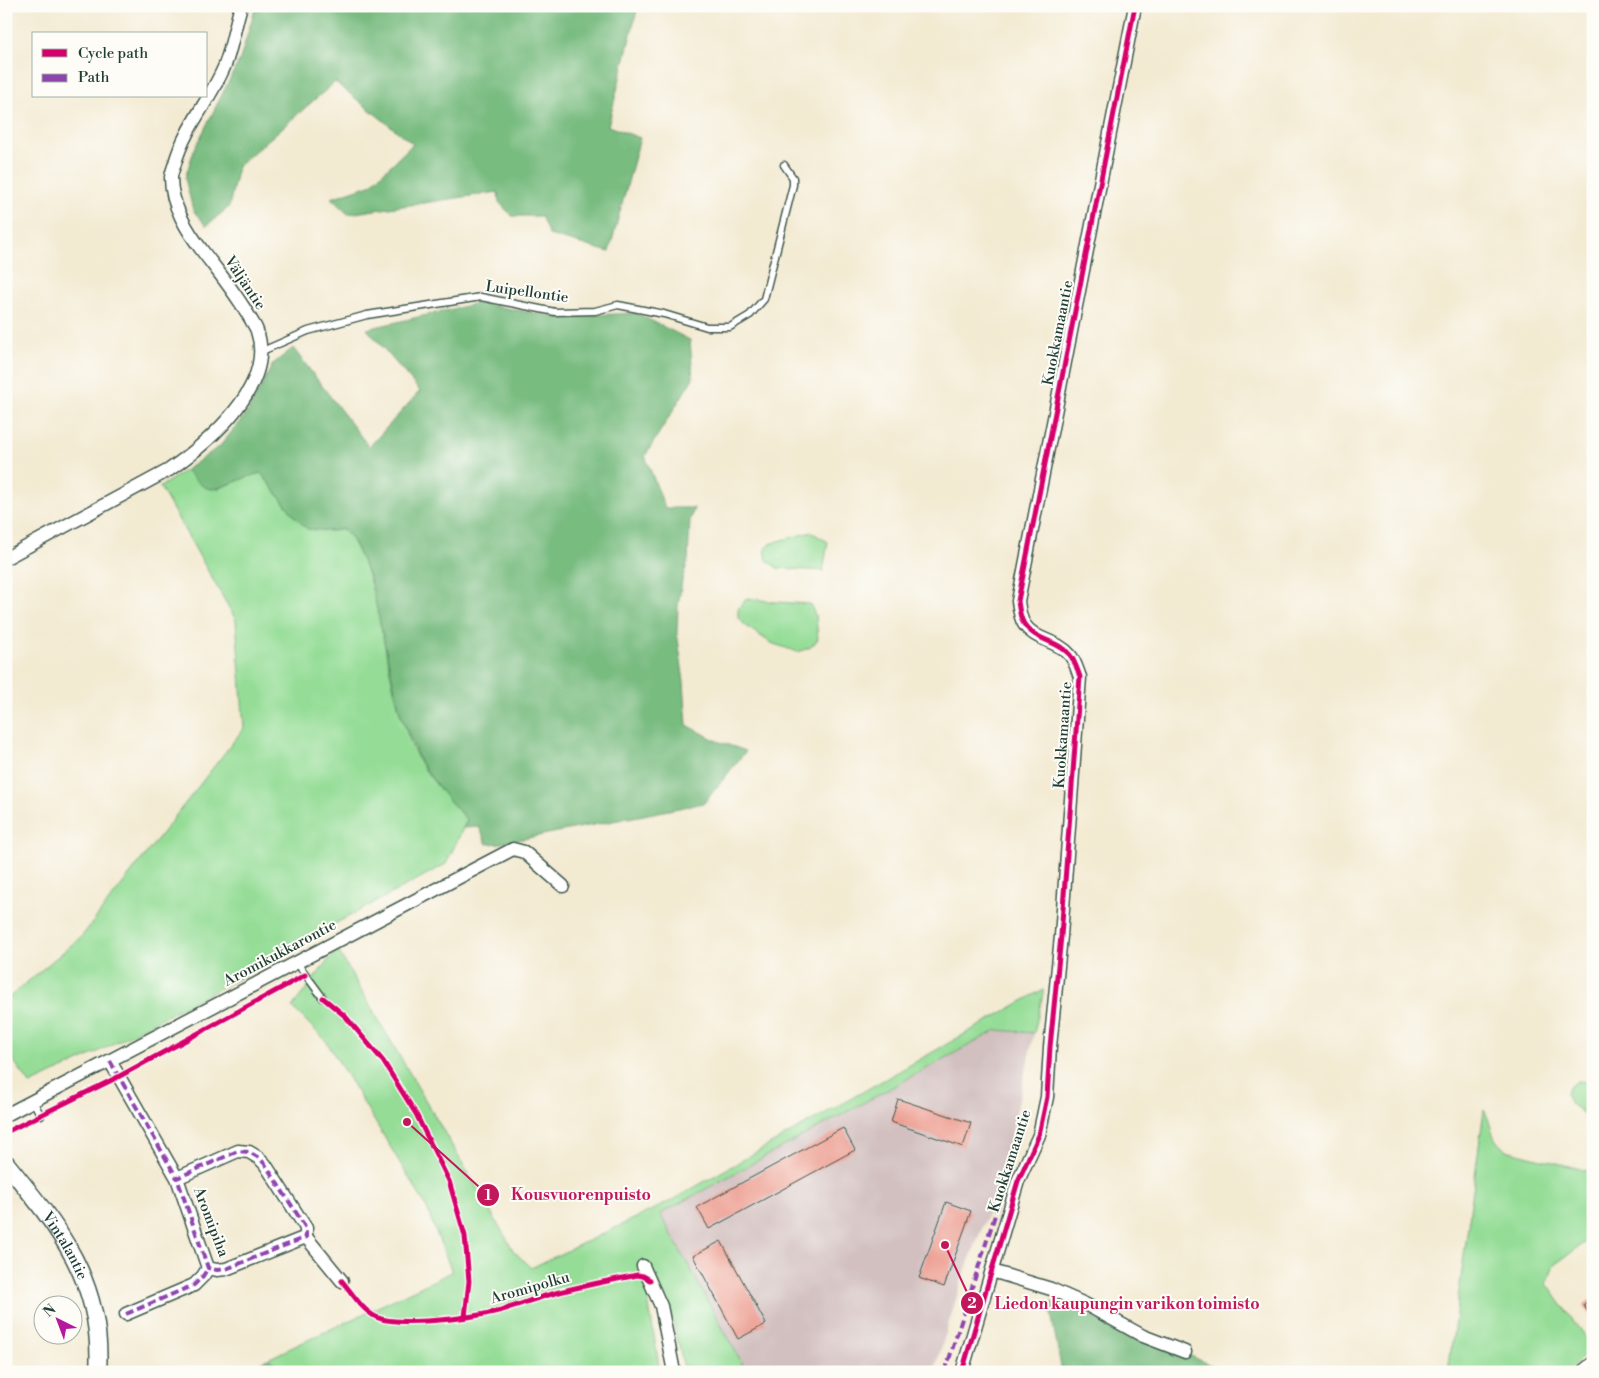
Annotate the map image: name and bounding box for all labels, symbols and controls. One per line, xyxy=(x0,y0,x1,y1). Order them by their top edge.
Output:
legend xyxy=(32,32,208,98)
text: Cycle path xyxy=(78,44,148,63)
text: Path xyxy=(78,68,110,87)
street label: Väljäntie xyxy=(220,252,270,314)
street label: Luipellontie xyxy=(484,277,570,307)
street label: Kuokkamaantie xyxy=(1038,279,1078,387)
street label: Kuokkamaantie xyxy=(1050,681,1076,789)
street label: Aromikukkarontie xyxy=(219,915,340,991)
street label: Kuokkamaantie xyxy=(984,1107,1036,1215)
callout: Kousvuorenpuisto xyxy=(476,1179,660,1210)
street label: Aromipiha xyxy=(189,1183,233,1260)
text: Kousvuorenpuisto xyxy=(511,1185,651,1205)
text: 1 xyxy=(484,1186,492,1205)
street label: Vintalantie xyxy=(37,1207,92,1283)
street label: Aromipolku xyxy=(487,1268,572,1309)
callout: Liedon kaupungin varikon toimisto xyxy=(960,1288,1270,1319)
text: 2 xyxy=(967,1294,977,1313)
text: Liedon kaupungin varikon toimisto xyxy=(994,1294,1260,1314)
north arrow xyxy=(32,1296,82,1346)
text: N xyxy=(40,1301,60,1321)

